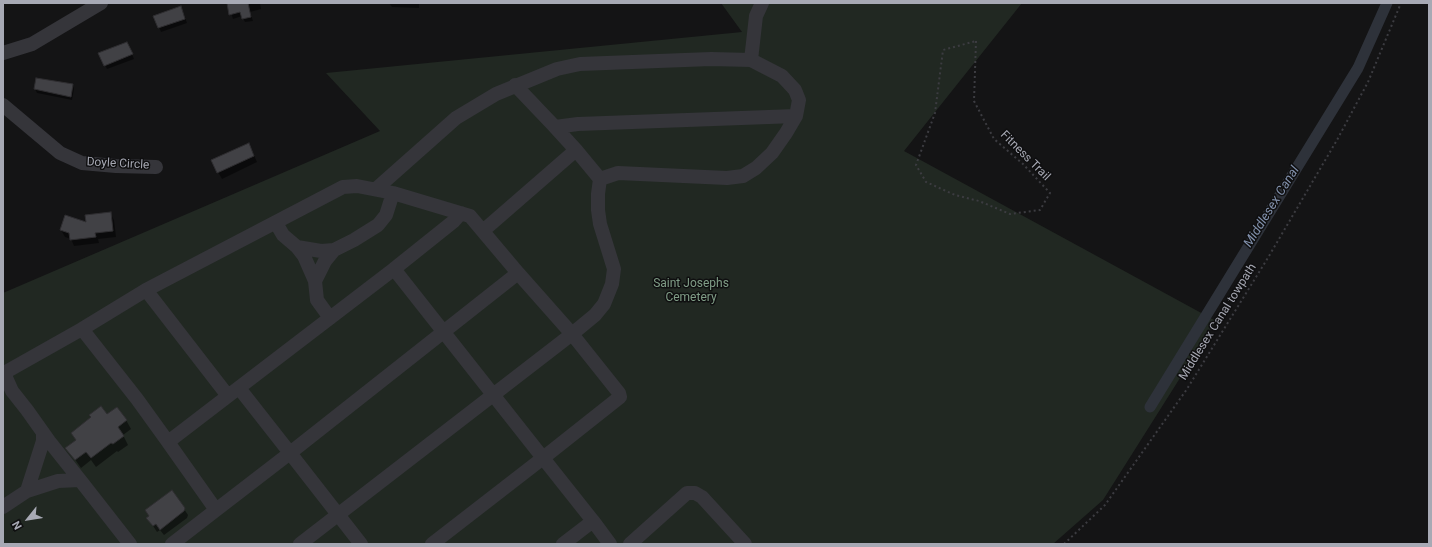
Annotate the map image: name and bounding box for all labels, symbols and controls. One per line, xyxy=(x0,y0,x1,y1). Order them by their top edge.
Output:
street label: Fitness Trail xyxy=(997,128,1053,184)
street label: Doyle Circle xyxy=(86,155,150,173)
water label: Middlesex Canal xyxy=(1241,164,1303,250)
street label: Middlesex Canal towpath xyxy=(1176,261,1260,383)
park label: Saint Josephs Cemetery xyxy=(653,277,729,305)
north arrow xyxy=(8,499,48,539)
text: N xyxy=(10,519,25,532)

